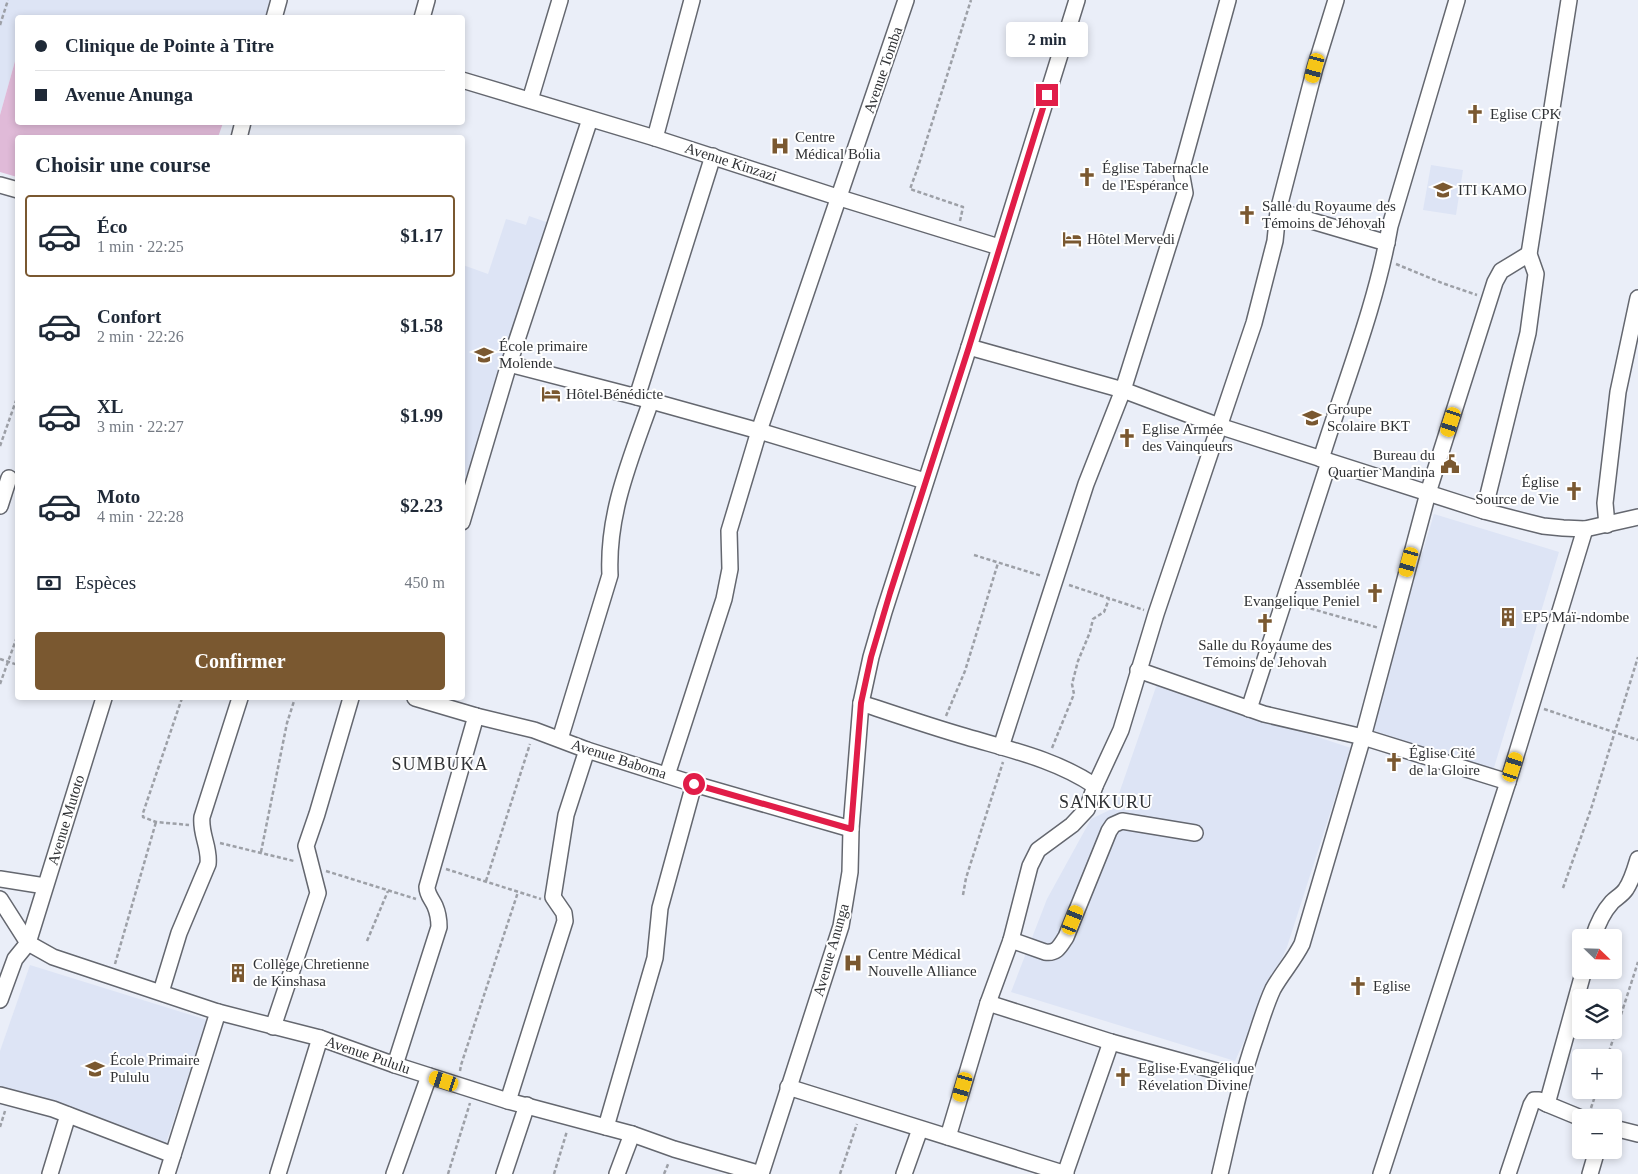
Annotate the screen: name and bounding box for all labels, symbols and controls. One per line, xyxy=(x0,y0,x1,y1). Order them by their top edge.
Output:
callout: 2 min xyxy=(1006,22,1088,58)
street label: Avenue Tomba xyxy=(861,24,905,115)
text: 2 min xyxy=(1028,31,1066,48)
text: Clinique de Pointe à Titre xyxy=(65,35,274,56)
car xyxy=(1303,52,1326,84)
text: Avenue Anunga xyxy=(65,84,193,105)
route end xyxy=(1036,84,1058,106)
church icon: Eglise CPK xyxy=(1464,103,1486,125)
place label: Eglise CPK xyxy=(1490,106,1561,122)
place label: Centre Médical Bolia xyxy=(795,129,881,162)
hospital icon: Centre Médical Bolia xyxy=(769,135,791,157)
street label: Avenue Kinzazi xyxy=(683,140,779,184)
text: Choisir une course xyxy=(35,152,211,177)
place label: Église Tabernacle de l'Espérance xyxy=(1102,160,1209,193)
church icon: Église Tabernacle de l'Espérance xyxy=(1076,166,1098,188)
school or university icon: ITI KAMO xyxy=(1432,179,1454,201)
place label: ITI KAMO xyxy=(1458,182,1527,198)
place label: Salle du Royaume des Témoins de Jéhovah xyxy=(1262,198,1396,231)
church icon: Salle du Royaume des Témoins de Jéhovah xyxy=(1236,204,1258,226)
icon: car xyxy=(37,214,82,259)
text: Éco xyxy=(97,216,128,237)
text: $1.17 xyxy=(400,225,443,246)
hotel icon: Hôtel Mervedi xyxy=(1061,228,1083,250)
place label: Hôtel Mervedi xyxy=(1087,231,1175,247)
text: 1 min · 22:25 xyxy=(97,238,184,255)
icon: car xyxy=(37,304,82,349)
text: Confort xyxy=(97,306,161,327)
text: $1.58 xyxy=(400,315,443,336)
text: 2 min · 22:26 xyxy=(97,328,184,345)
place label: École primaire Molende xyxy=(499,338,588,371)
school or university icon: École primaire Molende xyxy=(473,344,495,366)
hotel icon: Hôtel Bénédicte xyxy=(540,383,562,405)
place label: Hôtel Bénédicte xyxy=(566,386,663,402)
icon: car xyxy=(37,394,82,439)
text: XL xyxy=(97,396,123,417)
place label: Groupe Scolaire BKT xyxy=(1327,401,1410,434)
text: $1.99 xyxy=(400,405,443,426)
car xyxy=(1439,405,1462,439)
school or university icon: Groupe Scolaire BKT xyxy=(1301,407,1323,429)
text: 3 min · 22:27 xyxy=(97,418,184,435)
place label: Eglise Armée des Vainqueurs xyxy=(1142,421,1233,454)
church icon: Eglise Armée des Vainqueurs xyxy=(1116,427,1138,449)
place label: Bureau du Quartier Mandina xyxy=(1328,447,1435,480)
public building icon: Bureau du Quartier Mandina xyxy=(1439,453,1461,475)
place label: Église Source de Vie xyxy=(1475,474,1559,507)
church icon: Église Source de Vie xyxy=(1563,480,1585,502)
icon: car xyxy=(37,484,82,529)
text: Moto xyxy=(97,486,140,507)
text: $2.23 xyxy=(400,495,443,516)
text: 4 min · 22:28 xyxy=(97,508,184,525)
car xyxy=(1397,546,1420,578)
icon: cash xyxy=(35,569,63,597)
text: Espèces xyxy=(75,572,136,593)
text: 450 m xyxy=(405,574,445,591)
place label: Assemblée Evangelique Peniel xyxy=(1244,576,1360,609)
church icon: Assemblée Evangelique Peniel xyxy=(1364,582,1386,604)
building icon: EP5 Maï-ndombe xyxy=(1497,606,1519,628)
place label: EP5 Maï-ndombe xyxy=(1523,609,1630,625)
church icon: Salle du Royaume des Témoins de Jehovah xyxy=(1254,612,1276,634)
button: Confirmer xyxy=(35,632,445,690)
place label: Salle du Royaume des Témoins de Jehovah xyxy=(1198,637,1332,670)
street label: Avenue Baboma xyxy=(569,736,669,782)
place label: Église Cité de la Gloire xyxy=(1409,745,1480,778)
car xyxy=(1501,750,1524,784)
church icon: Église Cité de la Gloire xyxy=(1383,751,1405,773)
district label: SUMBUKA xyxy=(391,754,489,774)
street label: Avenue Mutoto xyxy=(45,773,87,867)
route start xyxy=(683,773,705,795)
district label: SANKURU xyxy=(1059,792,1153,812)
street label: Avenue Anunga xyxy=(810,901,852,998)
car xyxy=(1060,903,1085,937)
north arrow xyxy=(1572,929,1622,979)
map controls xyxy=(1572,929,1622,1159)
place label: Centre Médical Nouvelle Alliance xyxy=(868,946,977,979)
hospital icon: Centre Médical Nouvelle Alliance xyxy=(842,952,864,974)
place label: Collège Chretienne de Kinshasa xyxy=(253,956,370,989)
building icon: Collège Chretienne de Kinshasa xyxy=(227,962,249,984)
church icon: Eglise xyxy=(1347,975,1369,997)
place label: Eglise xyxy=(1373,978,1411,994)
button: layers xyxy=(1572,989,1622,1039)
street label: Avenue Pululu xyxy=(324,1033,413,1077)
button: + xyxy=(1572,1049,1622,1099)
place label: École Primaire Pululu xyxy=(110,1052,200,1085)
school or university icon: École Primaire Pululu xyxy=(84,1058,106,1080)
place label: Eglise Evangélique Révelation Divine xyxy=(1138,1060,1255,1093)
church icon: Eglise Evangélique Révelation Divine xyxy=(1112,1066,1134,1088)
car xyxy=(427,1069,460,1093)
car xyxy=(951,1071,974,1103)
button: − xyxy=(1572,1109,1622,1159)

